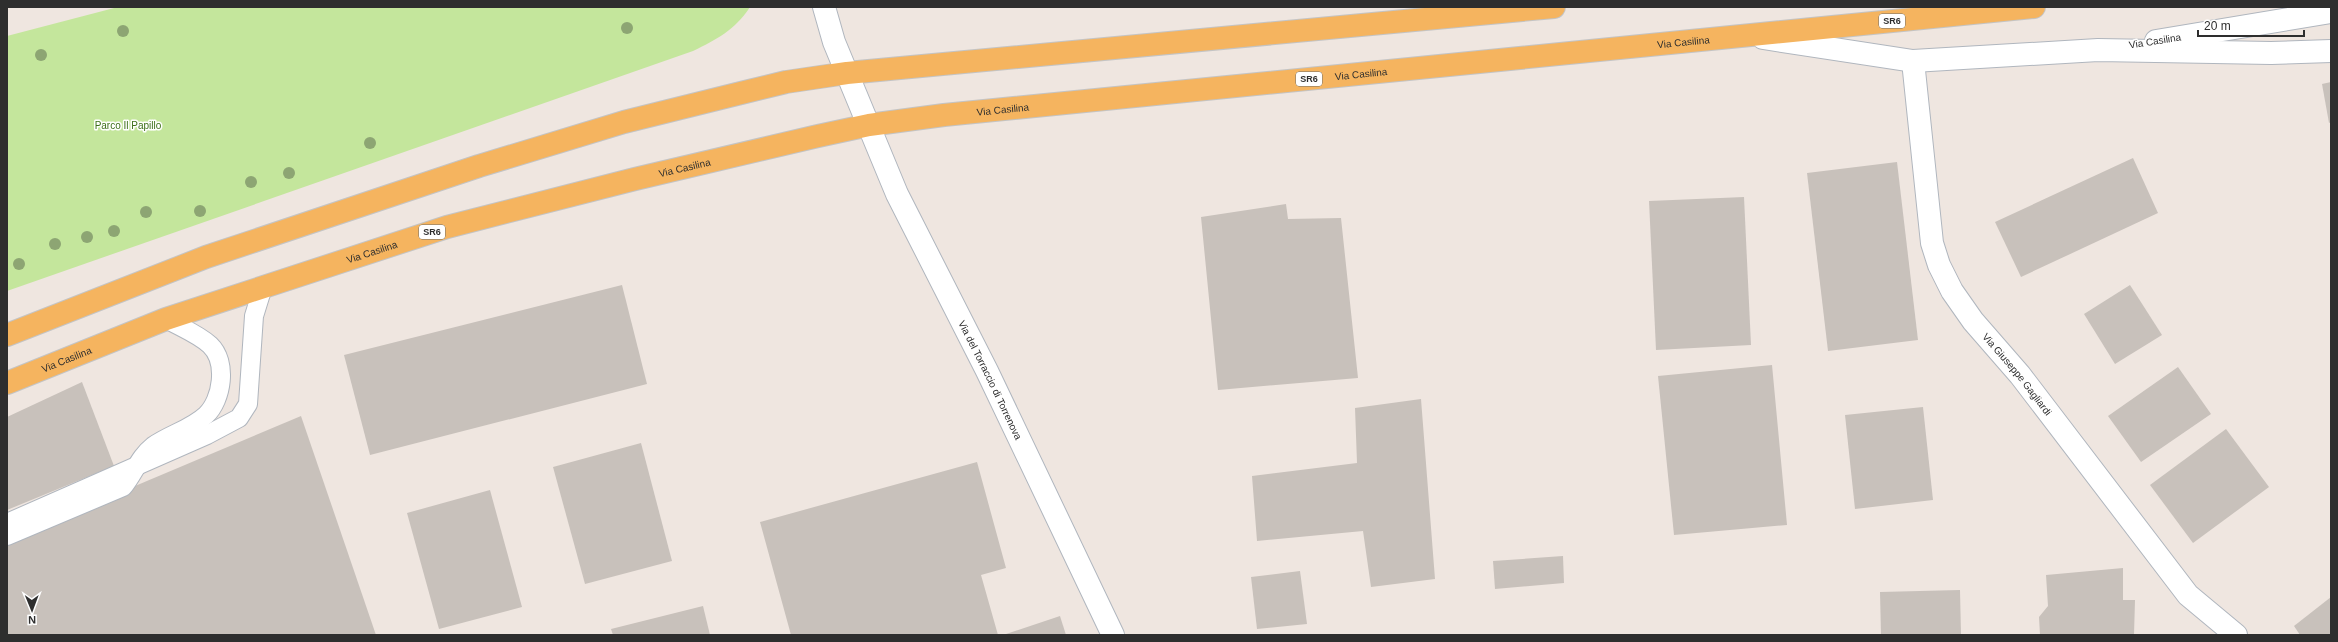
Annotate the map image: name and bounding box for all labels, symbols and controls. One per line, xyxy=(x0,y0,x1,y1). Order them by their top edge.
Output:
scale bar xyxy=(2198,12,2304,38)
road number: SR6 xyxy=(1879,14,1905,28)
text: 20 m xyxy=(2204,19,2231,33)
street label: Via Casilina xyxy=(2128,31,2182,51)
street label: Via Casilina xyxy=(1657,34,1711,50)
street label: Via Casilina xyxy=(1334,66,1388,82)
road number: SR6 xyxy=(1296,72,1322,86)
street label: Via Casilina xyxy=(976,101,1030,117)
park label: Parco Il Papillo xyxy=(95,120,162,131)
street label: Via Casilina xyxy=(658,156,712,179)
road number: SR6 xyxy=(419,225,445,239)
street label: Via Casilina xyxy=(345,238,399,265)
street label: Via del Torraccio di Torrenova xyxy=(957,318,1025,442)
street label: Via Giuseppe Gagliardi xyxy=(1981,331,2054,417)
street label: Via Casilina xyxy=(40,344,93,374)
north arrow xyxy=(12,590,52,630)
text: N xyxy=(28,614,36,626)

